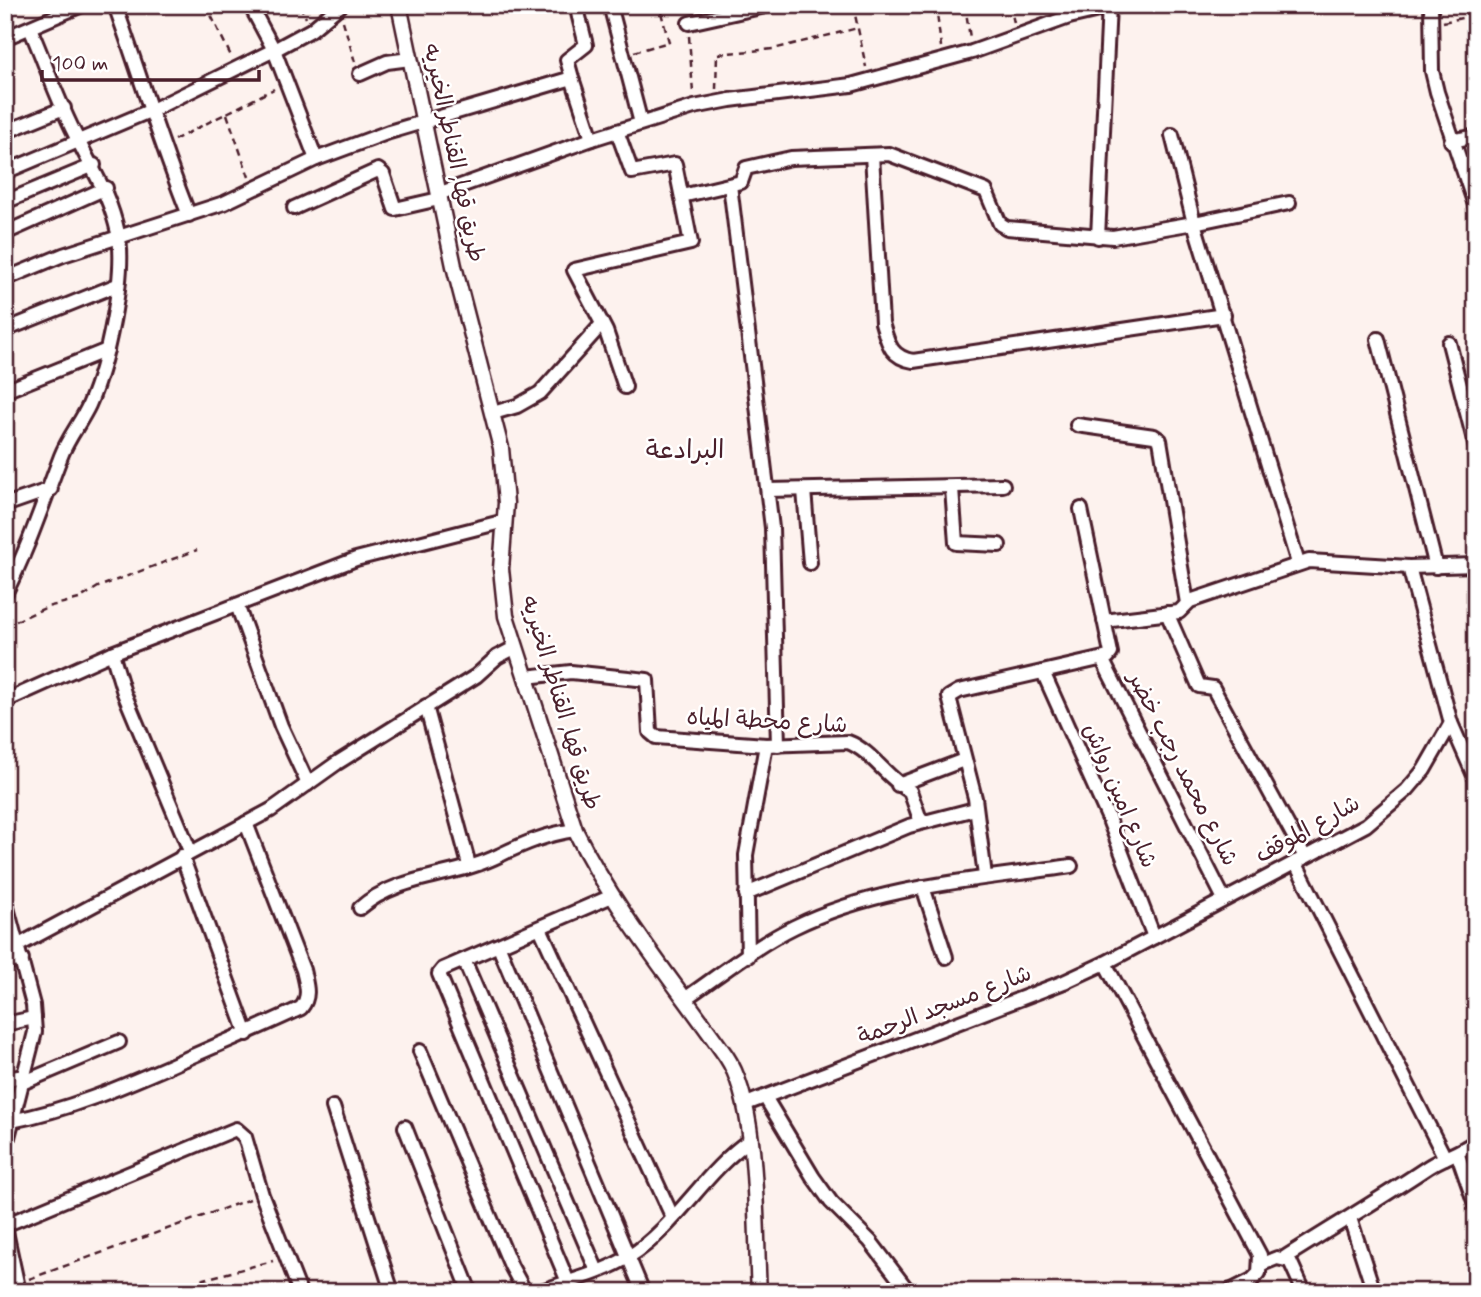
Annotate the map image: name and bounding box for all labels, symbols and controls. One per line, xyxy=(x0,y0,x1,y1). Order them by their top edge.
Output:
scale bar xyxy=(42,38,259,82)
street label: طريق قها, القناطر الخيريه xyxy=(415,41,491,265)
text: 100 m xyxy=(52,50,108,78)
district label: البرادعة xyxy=(646,434,724,468)
street label: طريق قها, القناطر الخيريه xyxy=(513,592,607,814)
street label: شارع محمد رجب خضر xyxy=(1119,665,1244,871)
street label: شارع محطة المياه xyxy=(686,703,848,741)
street label: شارع امين رواش xyxy=(1075,719,1163,873)
street label: شارع الموقف xyxy=(1250,789,1366,871)
street label: شارع مسجد الرحمة xyxy=(854,959,1036,1053)

